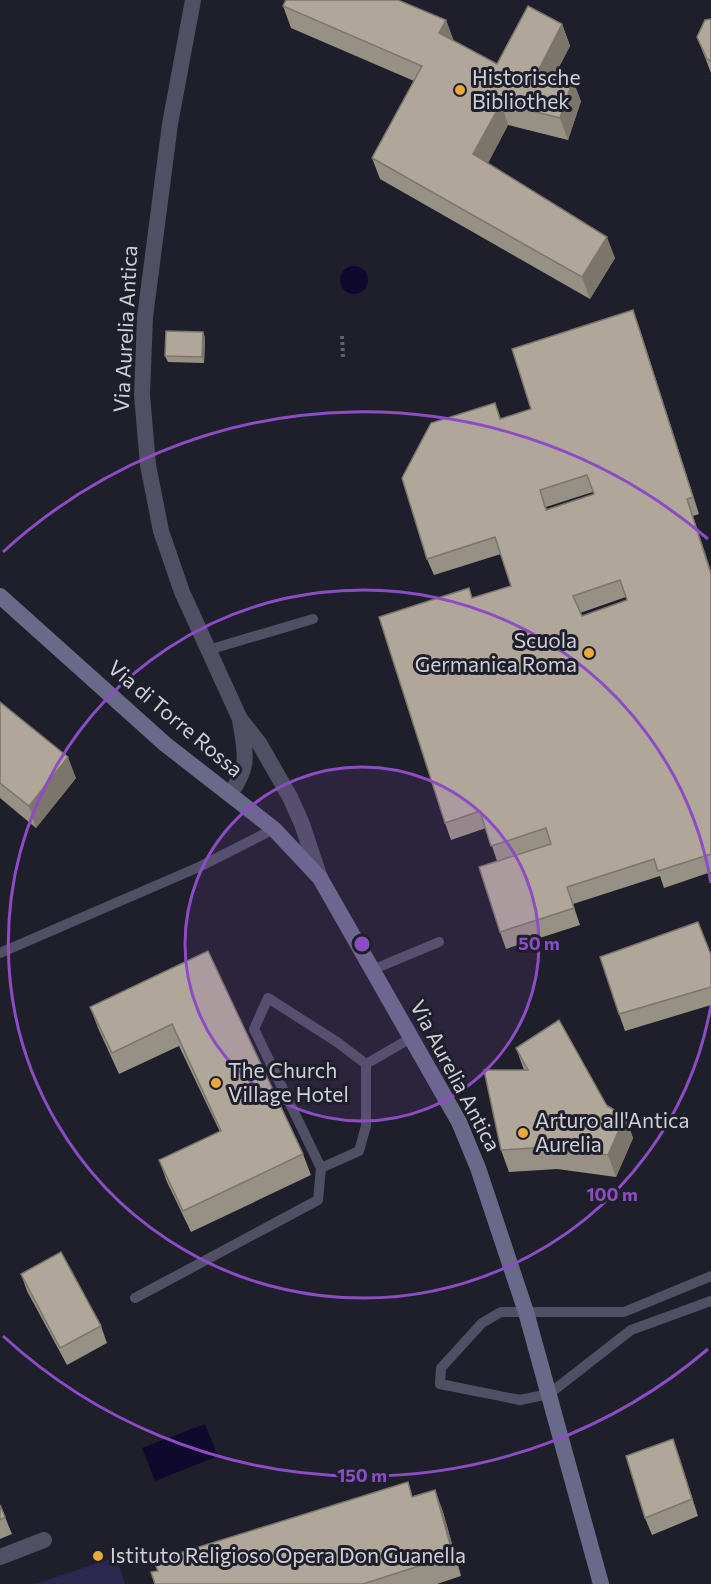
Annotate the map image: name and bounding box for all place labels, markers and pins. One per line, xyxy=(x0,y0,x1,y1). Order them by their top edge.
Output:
place label: Historische Bibliothek xyxy=(472,64,580,113)
marker: Historische Bibliothek xyxy=(453,83,467,97)
place label: Scuola Germanica Roma xyxy=(415,627,577,676)
marker: Scuola Germanica Roma xyxy=(582,646,596,660)
centre of rings xyxy=(352,934,372,954)
place label: The Church Village Hotel xyxy=(228,1057,349,1106)
marker: The Church Village Hotel xyxy=(209,1076,223,1090)
place label: Arturo all'Antica Aurelia xyxy=(535,1107,689,1156)
marker: Arturo all'Antica Aurelia xyxy=(516,1126,530,1140)
place label: Istituto Religioso Opera Don Guanella xyxy=(110,1542,466,1567)
marker: Istituto Religioso Opera Don Guanella xyxy=(91,1549,105,1563)

